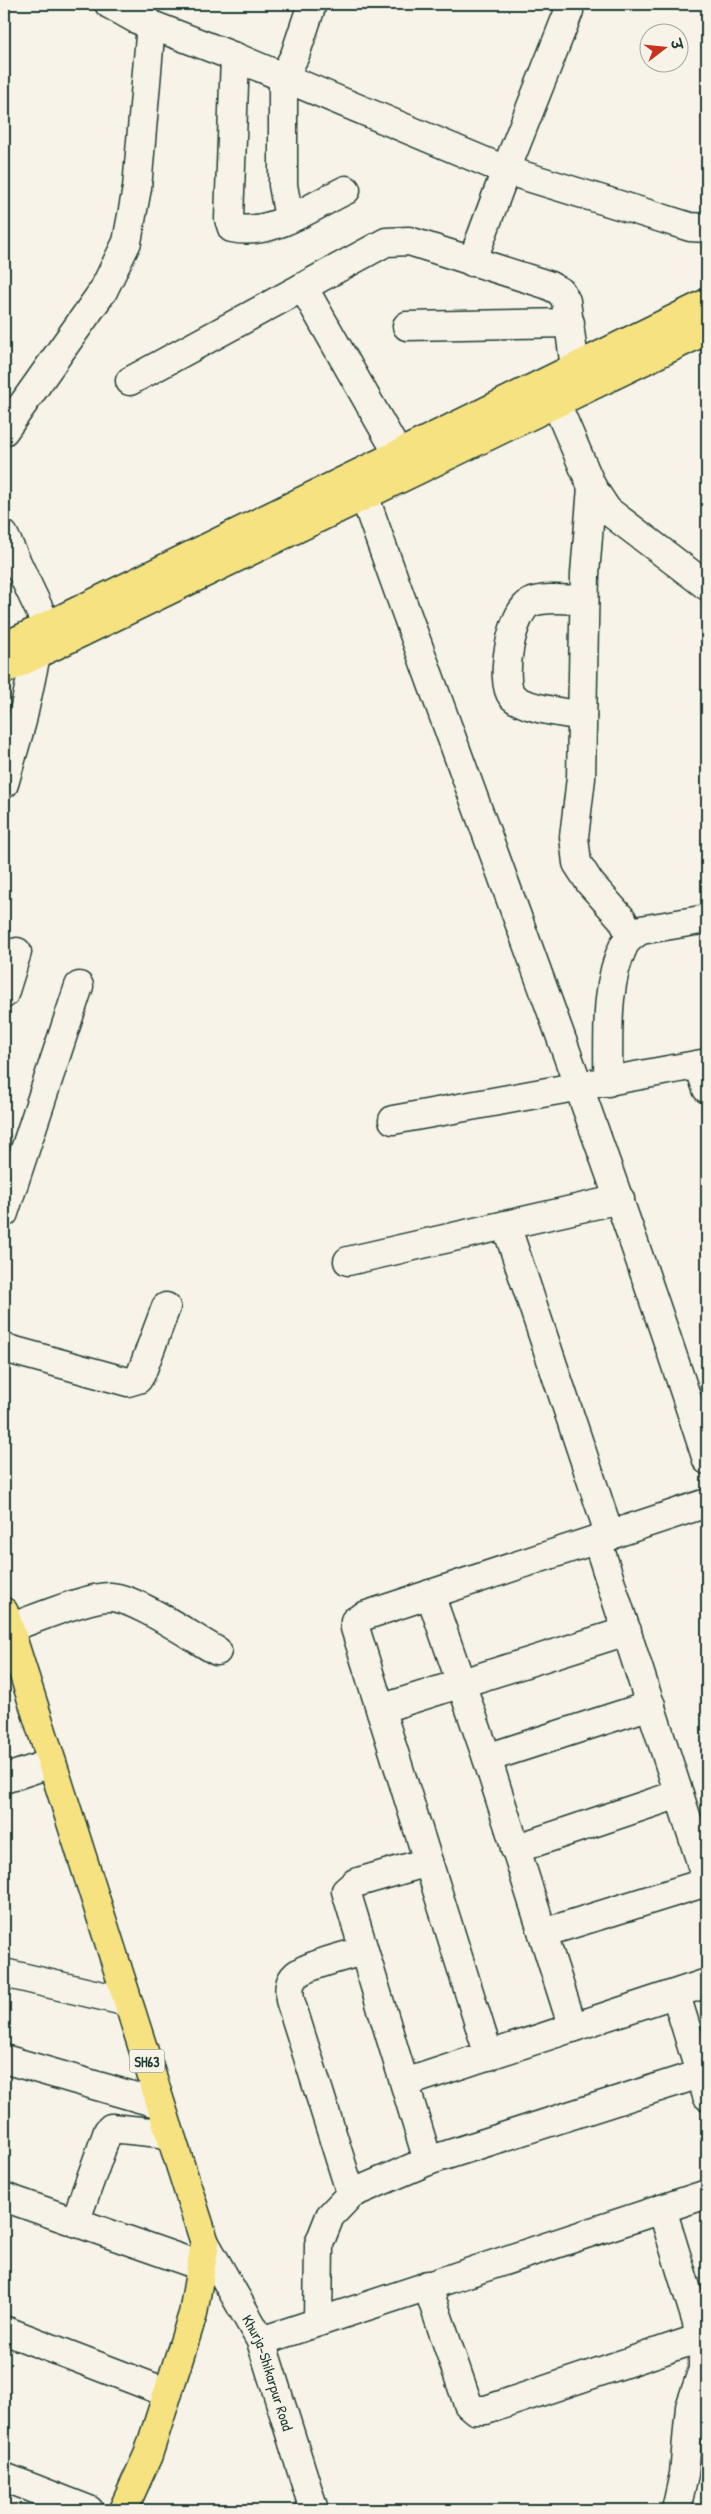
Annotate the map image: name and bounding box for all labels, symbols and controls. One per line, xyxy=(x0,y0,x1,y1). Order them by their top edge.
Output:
north arrow xyxy=(638,22,688,72)
text: उ xyxy=(666,35,688,53)
road number: SH63 xyxy=(130,2050,164,2072)
street label: Khurja-Shikarpur Road xyxy=(238,2311,299,2433)

